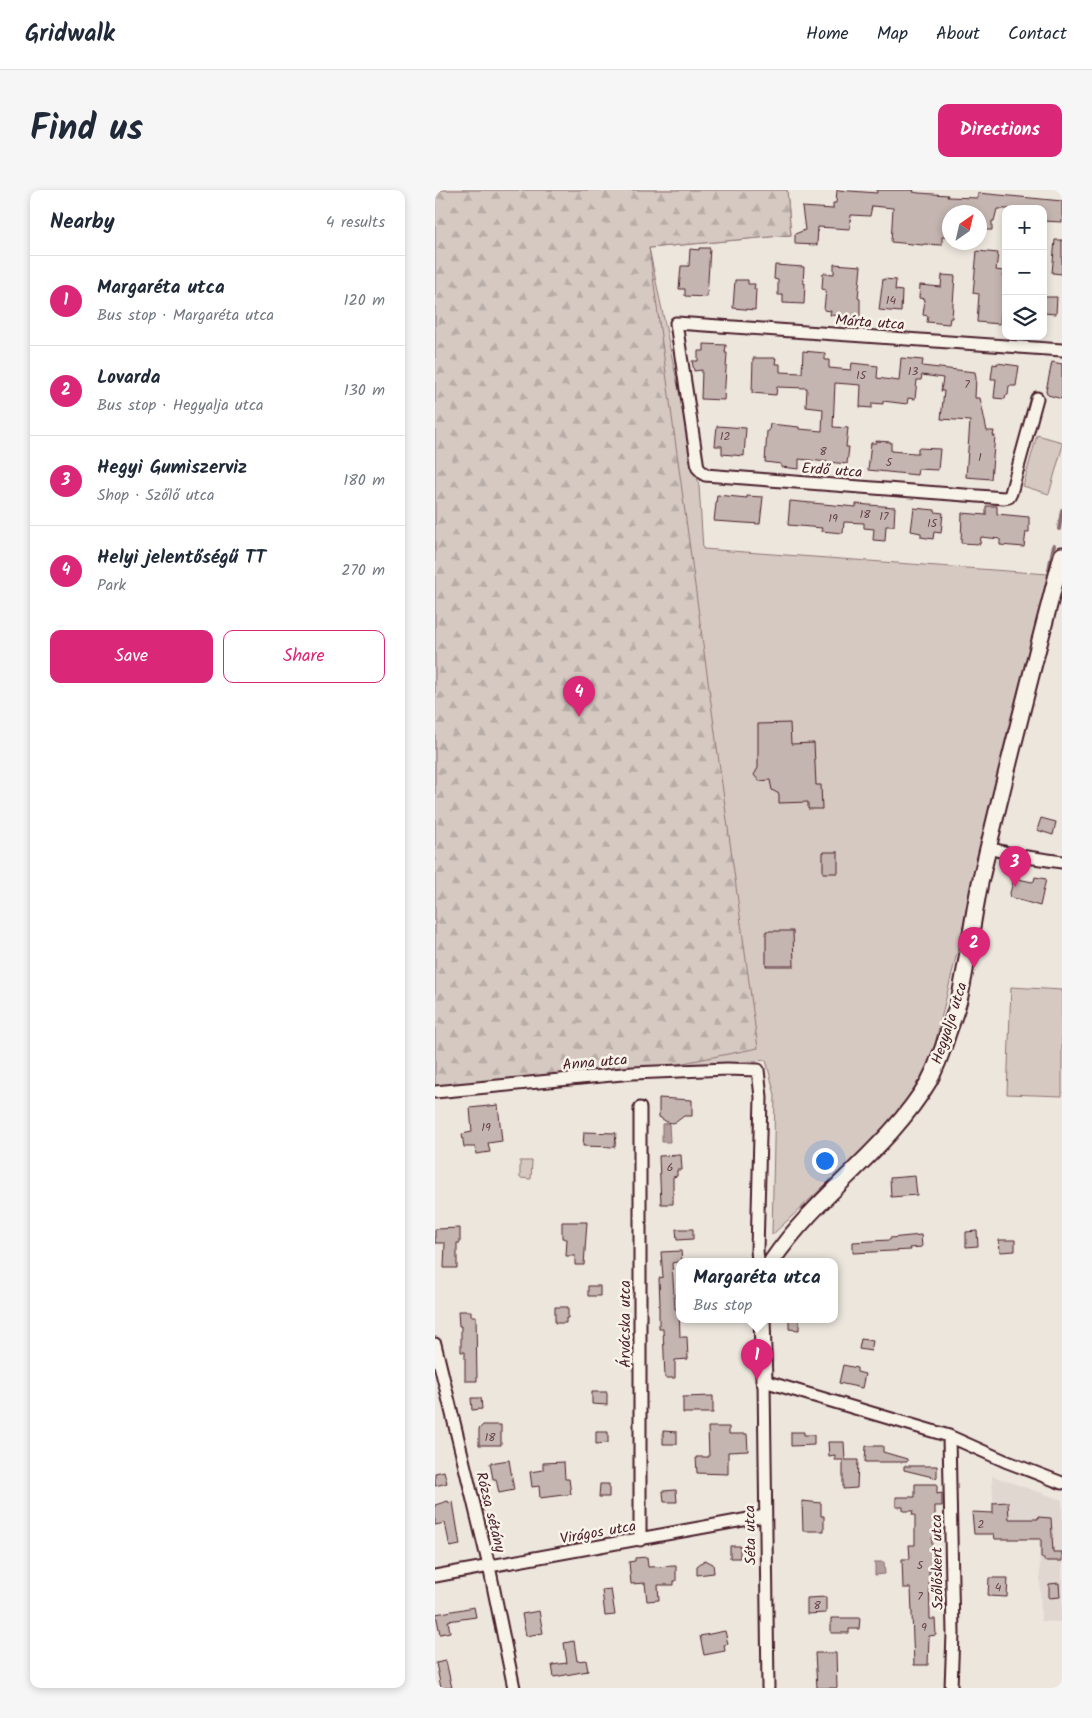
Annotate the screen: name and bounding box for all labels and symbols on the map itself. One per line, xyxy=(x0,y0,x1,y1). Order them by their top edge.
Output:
north arrow xyxy=(942,205,987,250)
house number: 14 xyxy=(886,291,897,310)
street label: Márta utca xyxy=(834,309,905,337)
house number: 13 xyxy=(908,362,918,381)
house number: 15 xyxy=(856,366,868,385)
house number: 7 xyxy=(964,375,970,394)
house number: 12 xyxy=(720,427,730,446)
house number: 8 xyxy=(819,442,827,461)
house number: 1 xyxy=(978,448,982,467)
house number: 5 xyxy=(886,453,894,472)
street label: Erdő utca xyxy=(801,457,863,485)
house number: 18 xyxy=(860,505,871,524)
house number: 17 xyxy=(879,507,889,526)
house number: 19 xyxy=(828,509,838,528)
house number: 15 xyxy=(927,514,939,533)
pin: 4 xyxy=(563,676,595,717)
pin: 3 xyxy=(999,846,1031,887)
pin: 2 xyxy=(958,927,990,968)
street label: Hegyalja utca xyxy=(925,979,975,1068)
street label: Anna utca xyxy=(562,1048,628,1078)
house number: 19 xyxy=(481,1118,491,1137)
your location xyxy=(812,1148,838,1174)
house number: 6 xyxy=(667,1158,673,1177)
street label: Árvácska utca xyxy=(614,1280,638,1368)
pin: 1 xyxy=(741,1339,773,1380)
house number: 18 xyxy=(485,1428,496,1447)
street label: Rózsa sétány xyxy=(468,1469,512,1556)
street label: Séta utca xyxy=(738,1505,764,1565)
street label: Szőlőskert utca xyxy=(925,1514,951,1610)
street label: Virágos utca xyxy=(558,1515,638,1551)
house number: 2 xyxy=(978,1515,985,1534)
house number: 5 xyxy=(917,1556,925,1575)
house number: 4 xyxy=(995,1578,1002,1597)
house number: 7 xyxy=(917,1587,923,1606)
house number: 8 xyxy=(813,1596,821,1615)
house number: 9 xyxy=(921,1618,927,1637)

